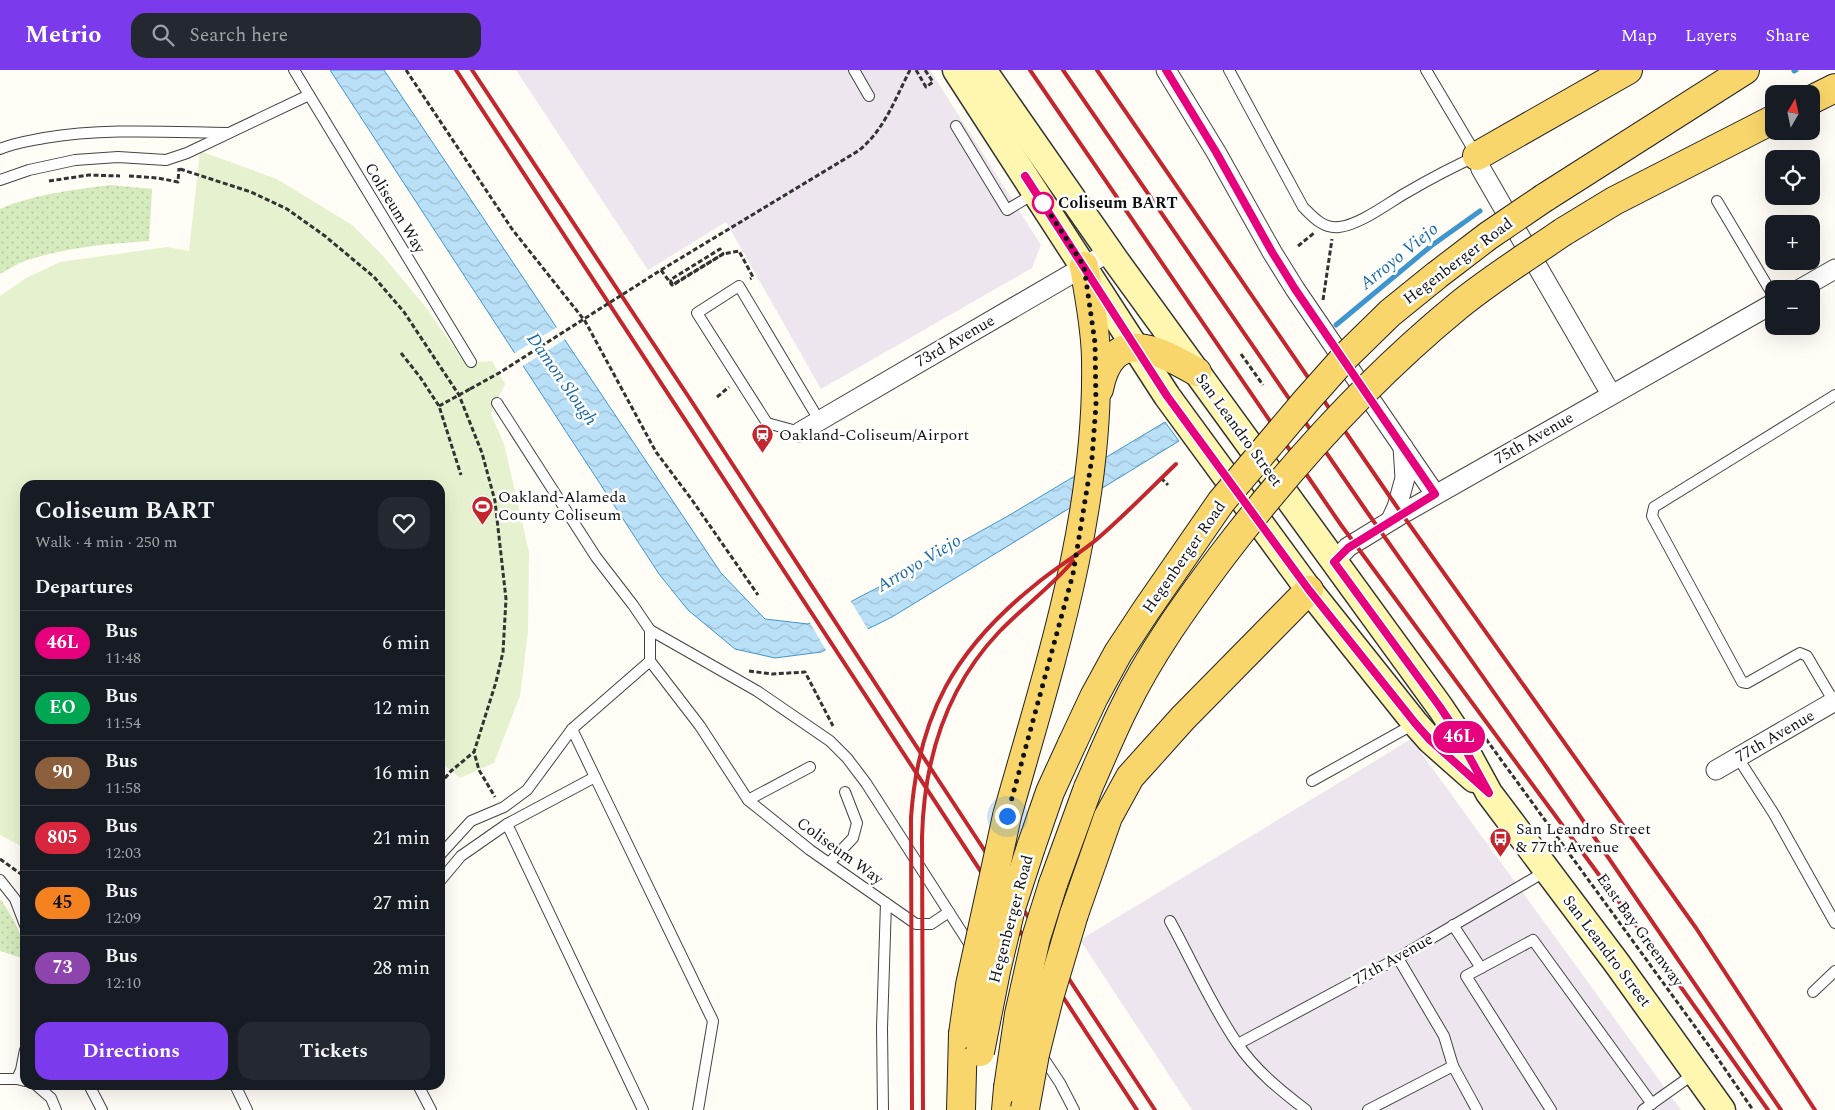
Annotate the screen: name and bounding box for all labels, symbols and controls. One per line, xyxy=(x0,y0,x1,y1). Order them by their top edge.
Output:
search box xyxy=(131,13,481,58)
text: Metrio xyxy=(25,17,101,53)
icon: search xyxy=(149,21,177,49)
text: Search here xyxy=(189,21,288,50)
text: Map xyxy=(1621,22,1657,49)
text: Layers xyxy=(1685,22,1737,49)
text: Share xyxy=(1765,22,1810,49)
north arrow xyxy=(1765,85,1820,140)
map controls xyxy=(1765,85,1820,335)
button: locate xyxy=(1765,150,1820,205)
street label: Coliseum Way xyxy=(358,158,432,259)
place label: Coliseum BART xyxy=(1058,191,1178,215)
marker: Coliseum BART xyxy=(1032,192,1054,214)
street label: Hegenberger Road xyxy=(1398,212,1518,310)
button: + xyxy=(1765,215,1820,270)
water label: Arroyo Viejo xyxy=(1353,216,1444,297)
button: − xyxy=(1765,280,1820,335)
street label: 73rd Avenue xyxy=(911,309,999,373)
water label: Damon Slough xyxy=(520,327,604,431)
street label: San Leandro Street xyxy=(1190,368,1289,492)
street label: 75th Avenue xyxy=(1490,406,1578,470)
station icon: Oakland-Coliseum/Airport xyxy=(751,423,775,454)
place label: Oakland-Coliseum/Airport xyxy=(779,423,970,447)
place label: Oakland-Alameda County Coliseum xyxy=(498,485,627,527)
text: Coliseum BART xyxy=(35,493,215,529)
sports icon: Oakland-Alameda County Coliseum xyxy=(470,494,494,525)
street label: Hegenberger Road xyxy=(1136,496,1232,618)
button: heart xyxy=(378,497,430,549)
water label: Arroyo Viejo xyxy=(871,527,967,599)
text: Walk · 4 min · 250 m xyxy=(35,530,178,554)
text: Departures xyxy=(35,573,133,602)
text: Bus xyxy=(105,617,138,646)
text: 46L xyxy=(47,629,78,656)
text: 6 min xyxy=(382,629,430,658)
text: 11:48 xyxy=(105,646,141,670)
text: Bus xyxy=(105,682,138,711)
text: EO xyxy=(49,694,76,721)
text: 12 min xyxy=(373,694,430,723)
street label: 77th Avenue xyxy=(1731,704,1819,768)
text: 11:54 xyxy=(105,711,141,735)
line badge: 46L xyxy=(1430,721,1488,753)
text: 46L xyxy=(1443,723,1475,750)
text: Bus xyxy=(105,747,138,776)
text: 90 xyxy=(52,759,73,786)
text: 16 min xyxy=(373,759,430,788)
text: 11:58 xyxy=(105,776,141,800)
your location xyxy=(995,804,1020,829)
street label: Coliseum Way xyxy=(792,811,889,892)
text: Bus xyxy=(105,812,138,841)
place label: San Leandro Street & 77th Avenue xyxy=(1516,817,1651,859)
text: 805 xyxy=(47,824,78,851)
text: 21 min xyxy=(373,824,430,853)
bus stop icon: San Leandro Street & 77th Avenue xyxy=(1488,826,1512,857)
text: 12:03 xyxy=(105,841,141,865)
street label: Hegenberger Road xyxy=(982,852,1040,986)
street label: East Bay Greenway xyxy=(1591,868,1690,993)
text: Bus xyxy=(105,877,138,906)
text: 45 xyxy=(52,889,73,916)
text: 27 min xyxy=(373,889,430,918)
street label: San Leandro Street xyxy=(1557,890,1657,1012)
text: 12:09 xyxy=(105,906,141,930)
street label: 77th Avenue xyxy=(1349,927,1437,991)
text: Bus xyxy=(105,942,138,971)
text: 73 xyxy=(52,954,73,981)
text: 28 min xyxy=(373,954,430,983)
text: 12:10 xyxy=(105,971,141,995)
button: Directions xyxy=(35,1022,228,1080)
button: Tickets xyxy=(238,1022,430,1080)

